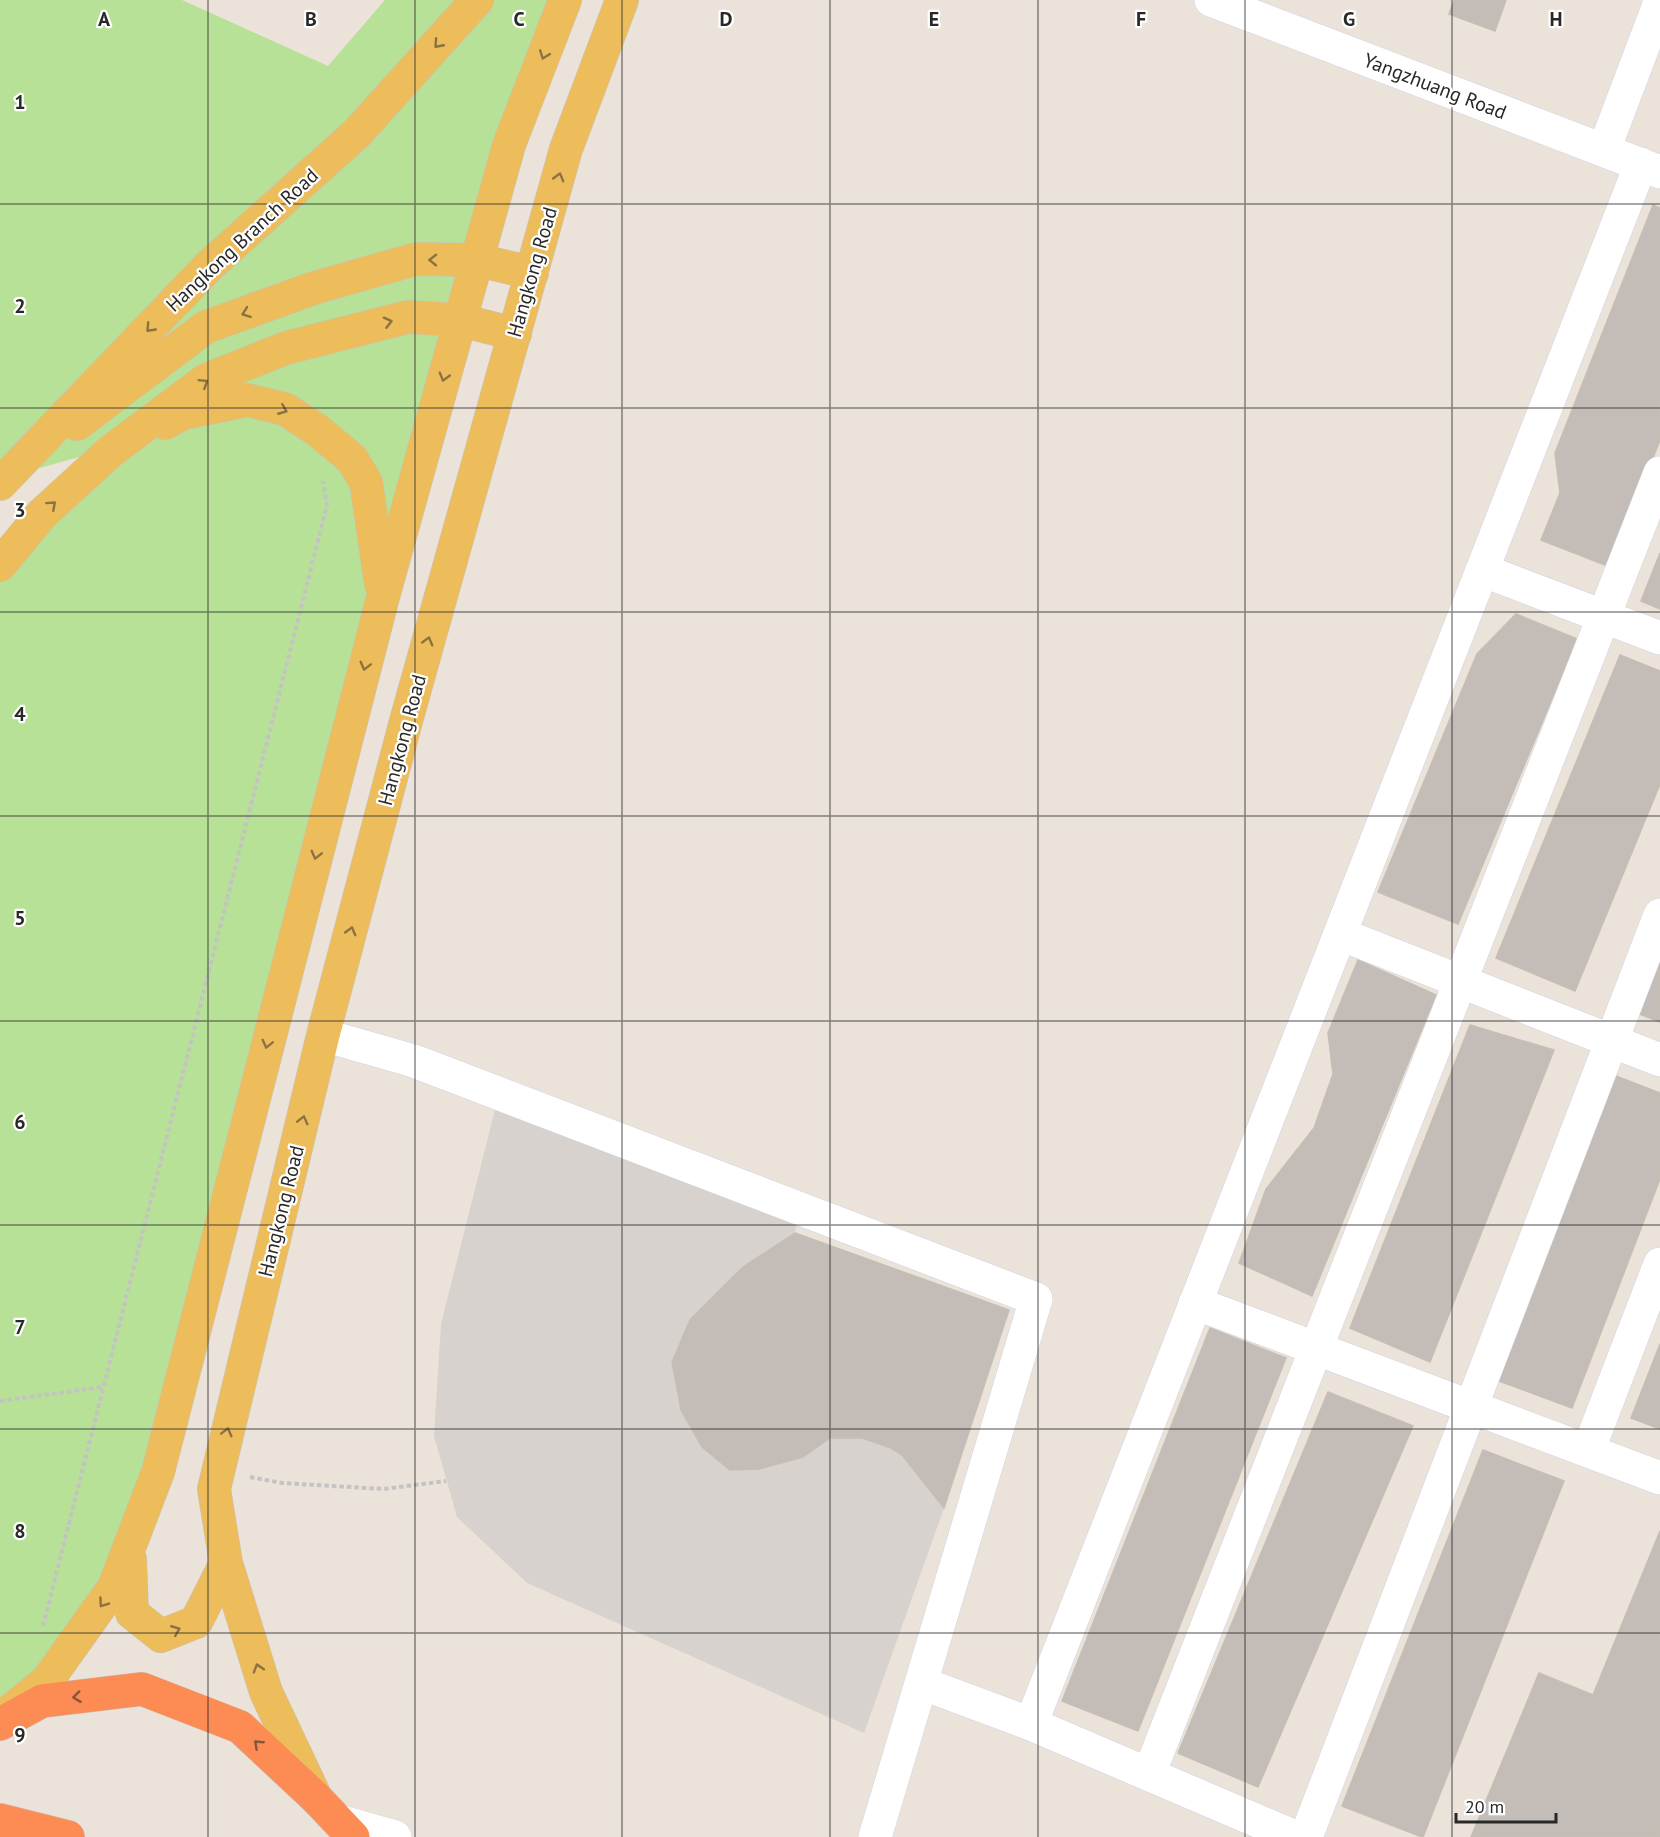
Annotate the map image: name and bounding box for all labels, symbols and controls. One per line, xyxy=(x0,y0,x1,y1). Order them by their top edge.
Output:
text: A xyxy=(98,6,111,32)
text: B xyxy=(305,6,317,32)
text: C xyxy=(513,6,525,32)
text: D xyxy=(720,6,733,32)
text: E xyxy=(929,6,939,32)
text: F xyxy=(1136,6,1146,32)
text: G xyxy=(1343,6,1355,32)
text: H xyxy=(1549,6,1563,32)
one-way arrow xyxy=(434,37,445,48)
street label: Yangzhuang Road xyxy=(1360,47,1510,125)
one-way arrow xyxy=(538,49,551,59)
text: 1 xyxy=(14,89,26,115)
street label: Hangkong Branch Road xyxy=(160,163,324,317)
one-way arrow xyxy=(551,172,564,182)
street label: Hangkong Road xyxy=(501,204,563,340)
one-way arrow xyxy=(428,254,437,266)
text: 2 xyxy=(14,293,26,319)
one-way arrow xyxy=(241,305,252,318)
one-way arrow xyxy=(383,316,393,329)
one-way arrow xyxy=(146,320,157,331)
one-way arrow xyxy=(439,371,451,382)
one-way arrow xyxy=(197,380,208,391)
one-way arrow xyxy=(276,403,287,415)
text: 3 xyxy=(14,497,26,523)
one-way arrow xyxy=(45,501,55,512)
one-way arrow xyxy=(421,637,434,647)
one-way arrow xyxy=(359,661,372,671)
street label: Hangkong Road xyxy=(372,672,432,808)
text: 4 xyxy=(14,701,26,727)
one-way arrow xyxy=(311,849,323,860)
text: 5 xyxy=(14,905,26,931)
one-way arrow xyxy=(343,926,356,936)
one-way arrow xyxy=(262,1039,275,1049)
text: 6 xyxy=(14,1109,26,1135)
one-way arrow xyxy=(295,1115,308,1125)
street label: Hangkong Road xyxy=(252,1143,310,1279)
text: 7 xyxy=(14,1314,26,1340)
one-way arrow xyxy=(220,1427,233,1437)
text: 8 xyxy=(14,1518,26,1544)
one-way arrow xyxy=(99,1596,110,1607)
one-way arrow xyxy=(170,1625,181,1637)
one-way arrow xyxy=(253,1663,265,1674)
one-way arrow xyxy=(72,1690,81,1702)
text: 9 xyxy=(14,1722,26,1748)
one-way arrow xyxy=(254,1740,265,1751)
scale bar xyxy=(1456,1786,1556,1824)
text: 20 m xyxy=(1465,1795,1504,1818)

